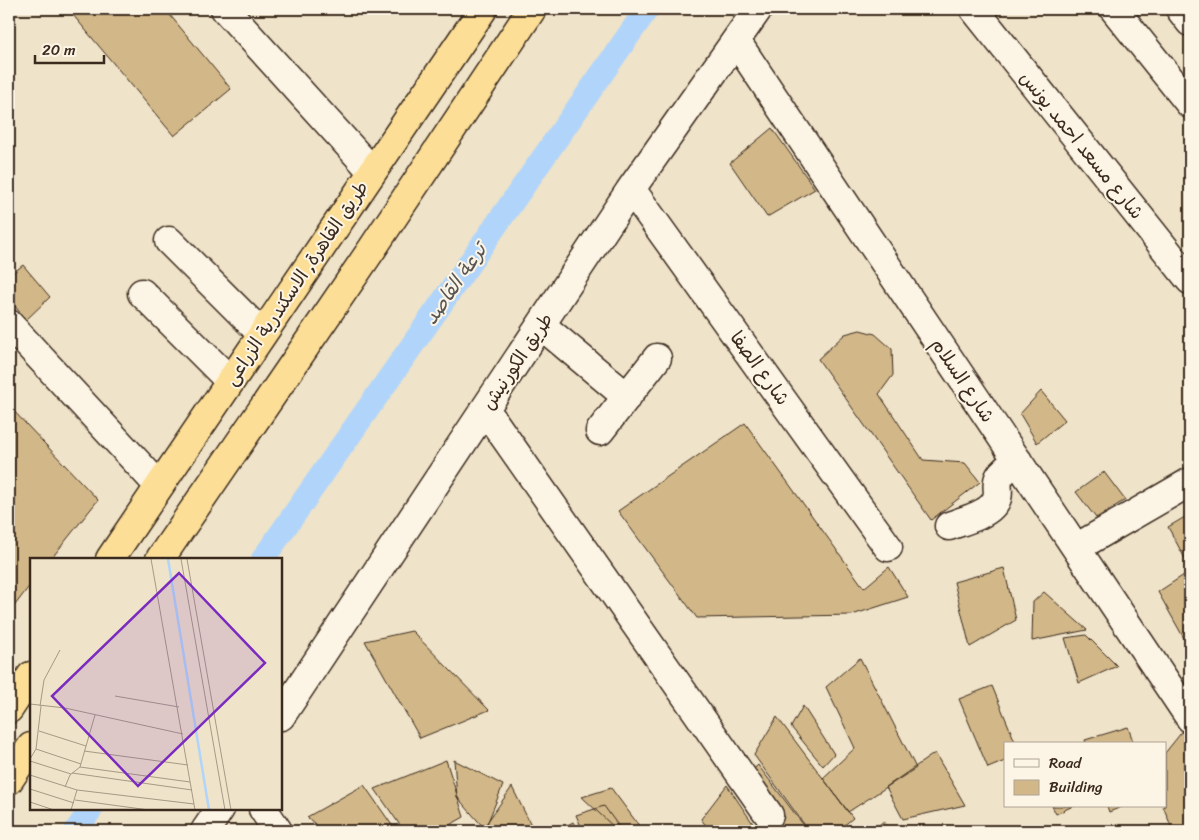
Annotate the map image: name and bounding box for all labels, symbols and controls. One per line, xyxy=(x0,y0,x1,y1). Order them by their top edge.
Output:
scale bar xyxy=(35,32,104,64)
text: 20 m xyxy=(42,37,76,63)
street label: شارع مسعد احمد يونس xyxy=(1011,63,1153,227)
street label: طريق القاهرة, الاسكندرية الزراعى xyxy=(215,174,377,392)
water label: ترعة القاصد xyxy=(414,233,498,332)
street label: طريق الكورنيش xyxy=(472,305,562,417)
street label: شارع الصفا xyxy=(721,323,799,413)
street label: شارع السلام xyxy=(922,331,1004,429)
inset map xyxy=(30,558,282,810)
legend xyxy=(1004,742,1166,808)
text: Road xyxy=(1049,750,1082,776)
text: Building xyxy=(1049,774,1103,800)

